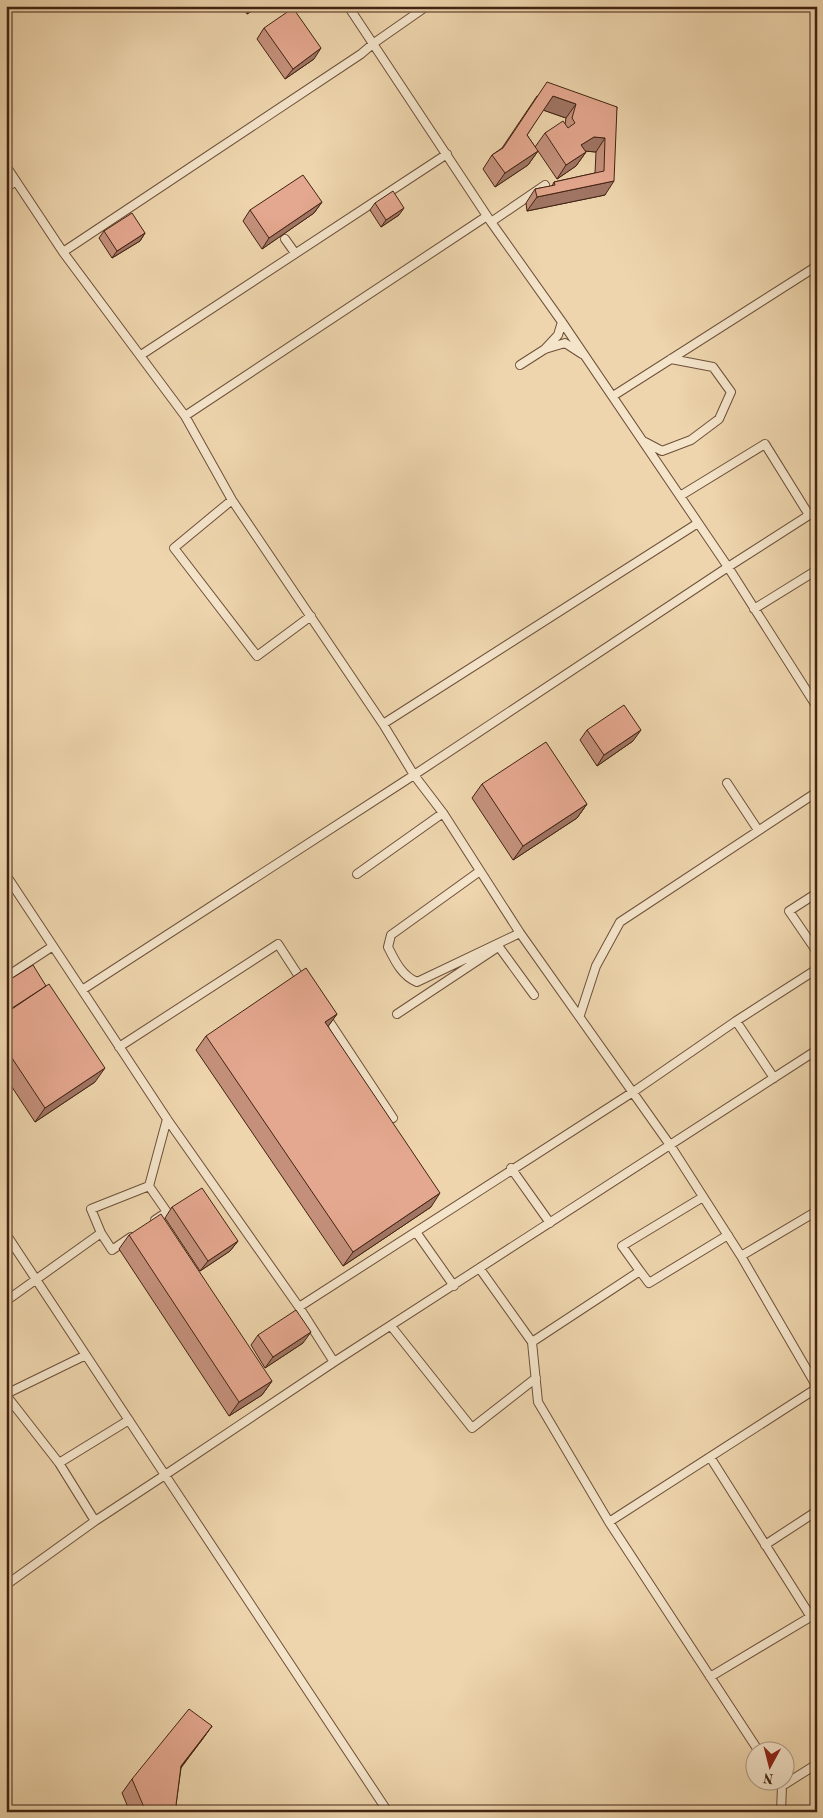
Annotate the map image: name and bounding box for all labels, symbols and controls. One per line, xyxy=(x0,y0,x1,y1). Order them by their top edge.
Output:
north arrow xyxy=(746,1740,796,1790)
text: N xyxy=(762,1770,775,1786)

